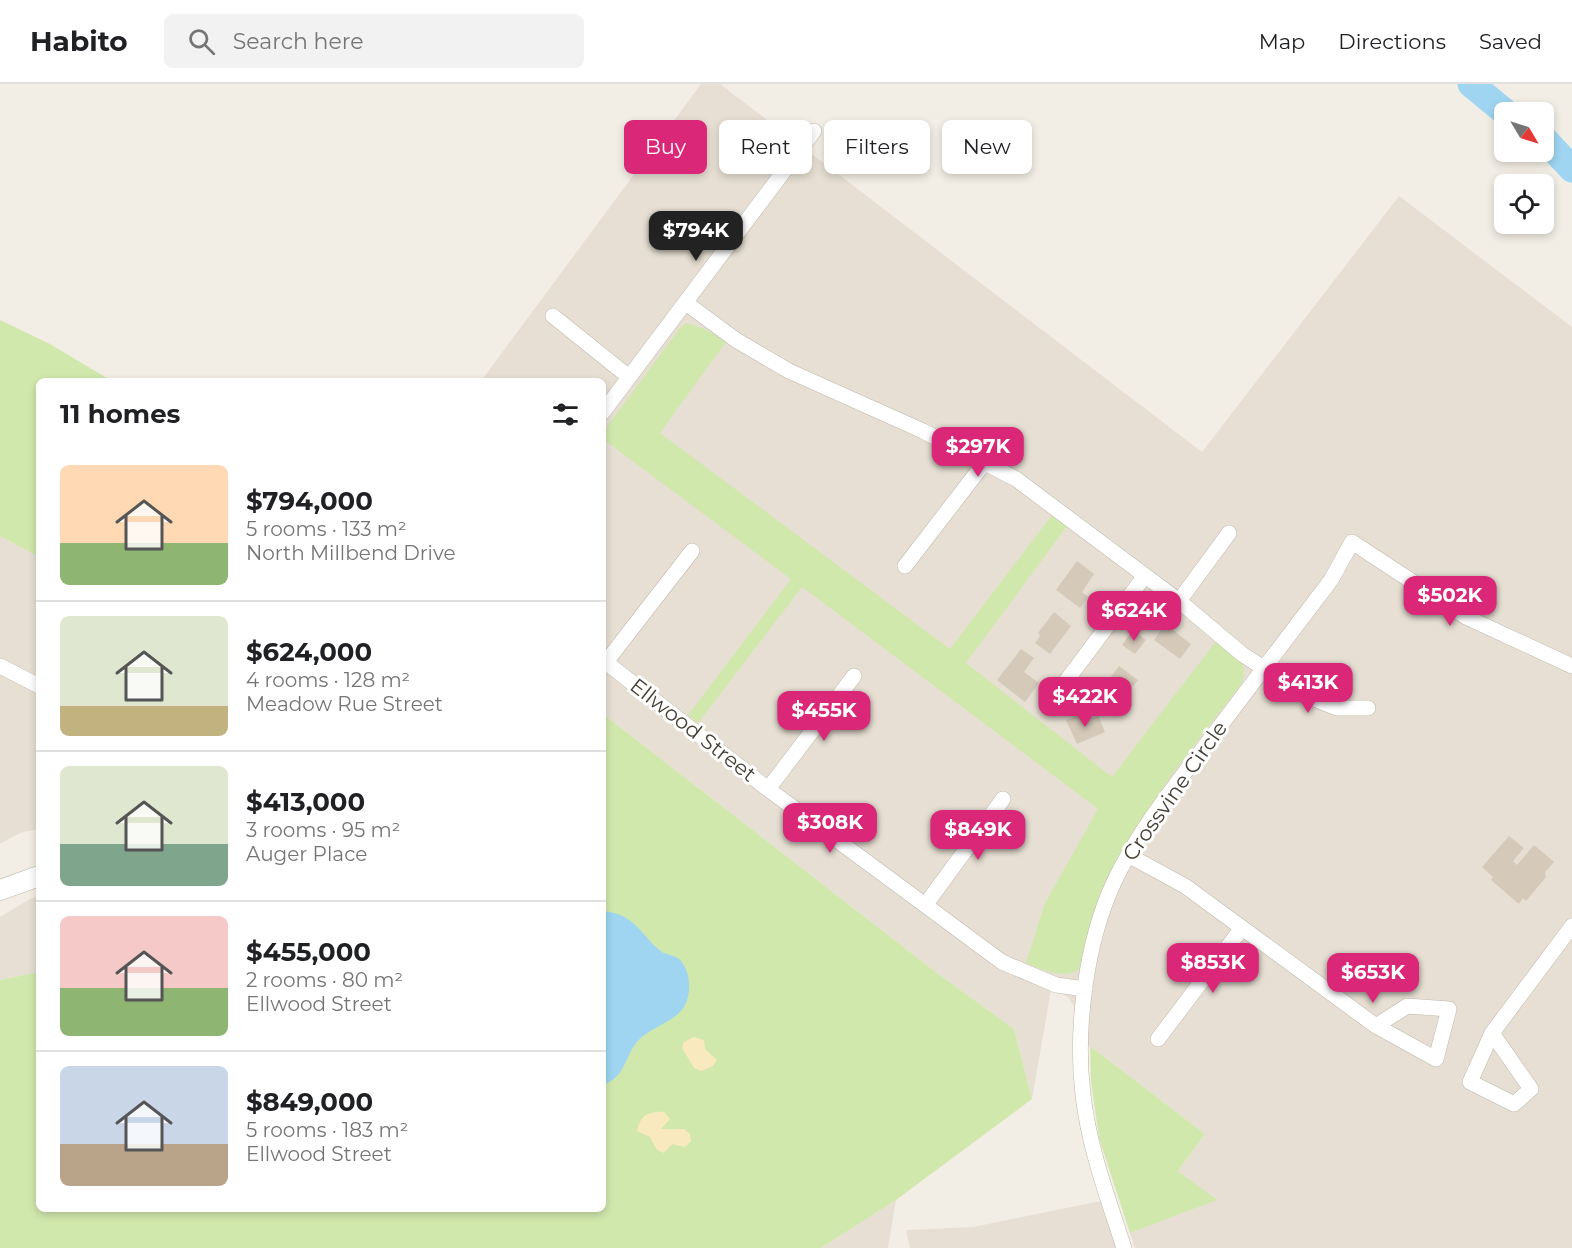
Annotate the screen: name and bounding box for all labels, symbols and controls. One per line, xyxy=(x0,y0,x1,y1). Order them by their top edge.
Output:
search box xyxy=(164,14,584,68)
text: Habito xyxy=(30,24,128,58)
icon: search xyxy=(185,25,218,58)
text: Search here xyxy=(233,28,364,55)
text: Map xyxy=(1259,29,1305,54)
text: Directions xyxy=(1338,29,1446,54)
text: Saved xyxy=(1479,29,1542,54)
north arrow xyxy=(1494,102,1554,162)
map controls xyxy=(1494,102,1554,234)
chip: Buy xyxy=(624,120,707,174)
chip: Rent xyxy=(719,120,812,174)
chip: Filters xyxy=(824,120,930,174)
chip: New xyxy=(942,120,1032,174)
button: locate xyxy=(1494,174,1554,234)
pin: $794K xyxy=(654,211,738,262)
text: $794K xyxy=(663,218,729,242)
text: 11 homes xyxy=(60,398,180,430)
icon: filters xyxy=(549,398,582,431)
pin: $297K xyxy=(936,427,1020,478)
text: $297K xyxy=(946,434,1010,458)
text: $794,000 xyxy=(246,485,373,517)
icon: home xyxy=(108,489,180,561)
text: 5 rooms · 133 m² xyxy=(246,517,407,541)
text: North Millbend Drive xyxy=(246,541,456,565)
pin: $502K xyxy=(1408,576,1492,627)
text: $502K xyxy=(1418,583,1482,607)
pin: $624K xyxy=(1092,591,1176,642)
text: $624K xyxy=(1101,598,1167,622)
text: $624,000 xyxy=(246,636,372,668)
icon: home xyxy=(108,640,180,712)
pin: $413K xyxy=(1266,663,1350,714)
text: 4 rooms · 128 m² xyxy=(246,668,410,692)
text: $413K xyxy=(1278,670,1338,694)
street label: Ellwood Street xyxy=(625,673,761,787)
pin: $422K xyxy=(1043,677,1127,728)
text: $422K xyxy=(1052,684,1118,708)
pin: $455K xyxy=(782,691,866,742)
text: Meadow Rue Street xyxy=(246,692,443,716)
text: $455K xyxy=(791,698,857,722)
street label: Crossvine Circle xyxy=(1117,716,1232,865)
text: $413,000 xyxy=(246,786,365,818)
icon: home xyxy=(108,790,180,862)
pin: $308K xyxy=(788,803,872,854)
text: $308K xyxy=(797,810,863,834)
pin: $849K xyxy=(936,810,1020,861)
text: $849K xyxy=(944,817,1012,841)
text: 3 rooms · 95 m² xyxy=(246,818,400,842)
text: Auger Place xyxy=(246,842,367,866)
text: $455,000 xyxy=(246,936,371,968)
icon: home xyxy=(108,940,180,1012)
pin: $853K xyxy=(1171,943,1255,994)
text: $853K xyxy=(1181,950,1245,974)
pin: $653K xyxy=(1331,953,1415,1004)
text: $653K xyxy=(1341,960,1405,984)
text: 2 rooms · 80 m² xyxy=(246,968,403,992)
text: Ellwood Street xyxy=(246,992,392,1016)
text: $849,000 xyxy=(246,1086,373,1118)
icon: home xyxy=(108,1090,180,1162)
text: 5 rooms · 183 m² xyxy=(246,1118,408,1142)
text: Ellwood Street xyxy=(246,1142,392,1166)

